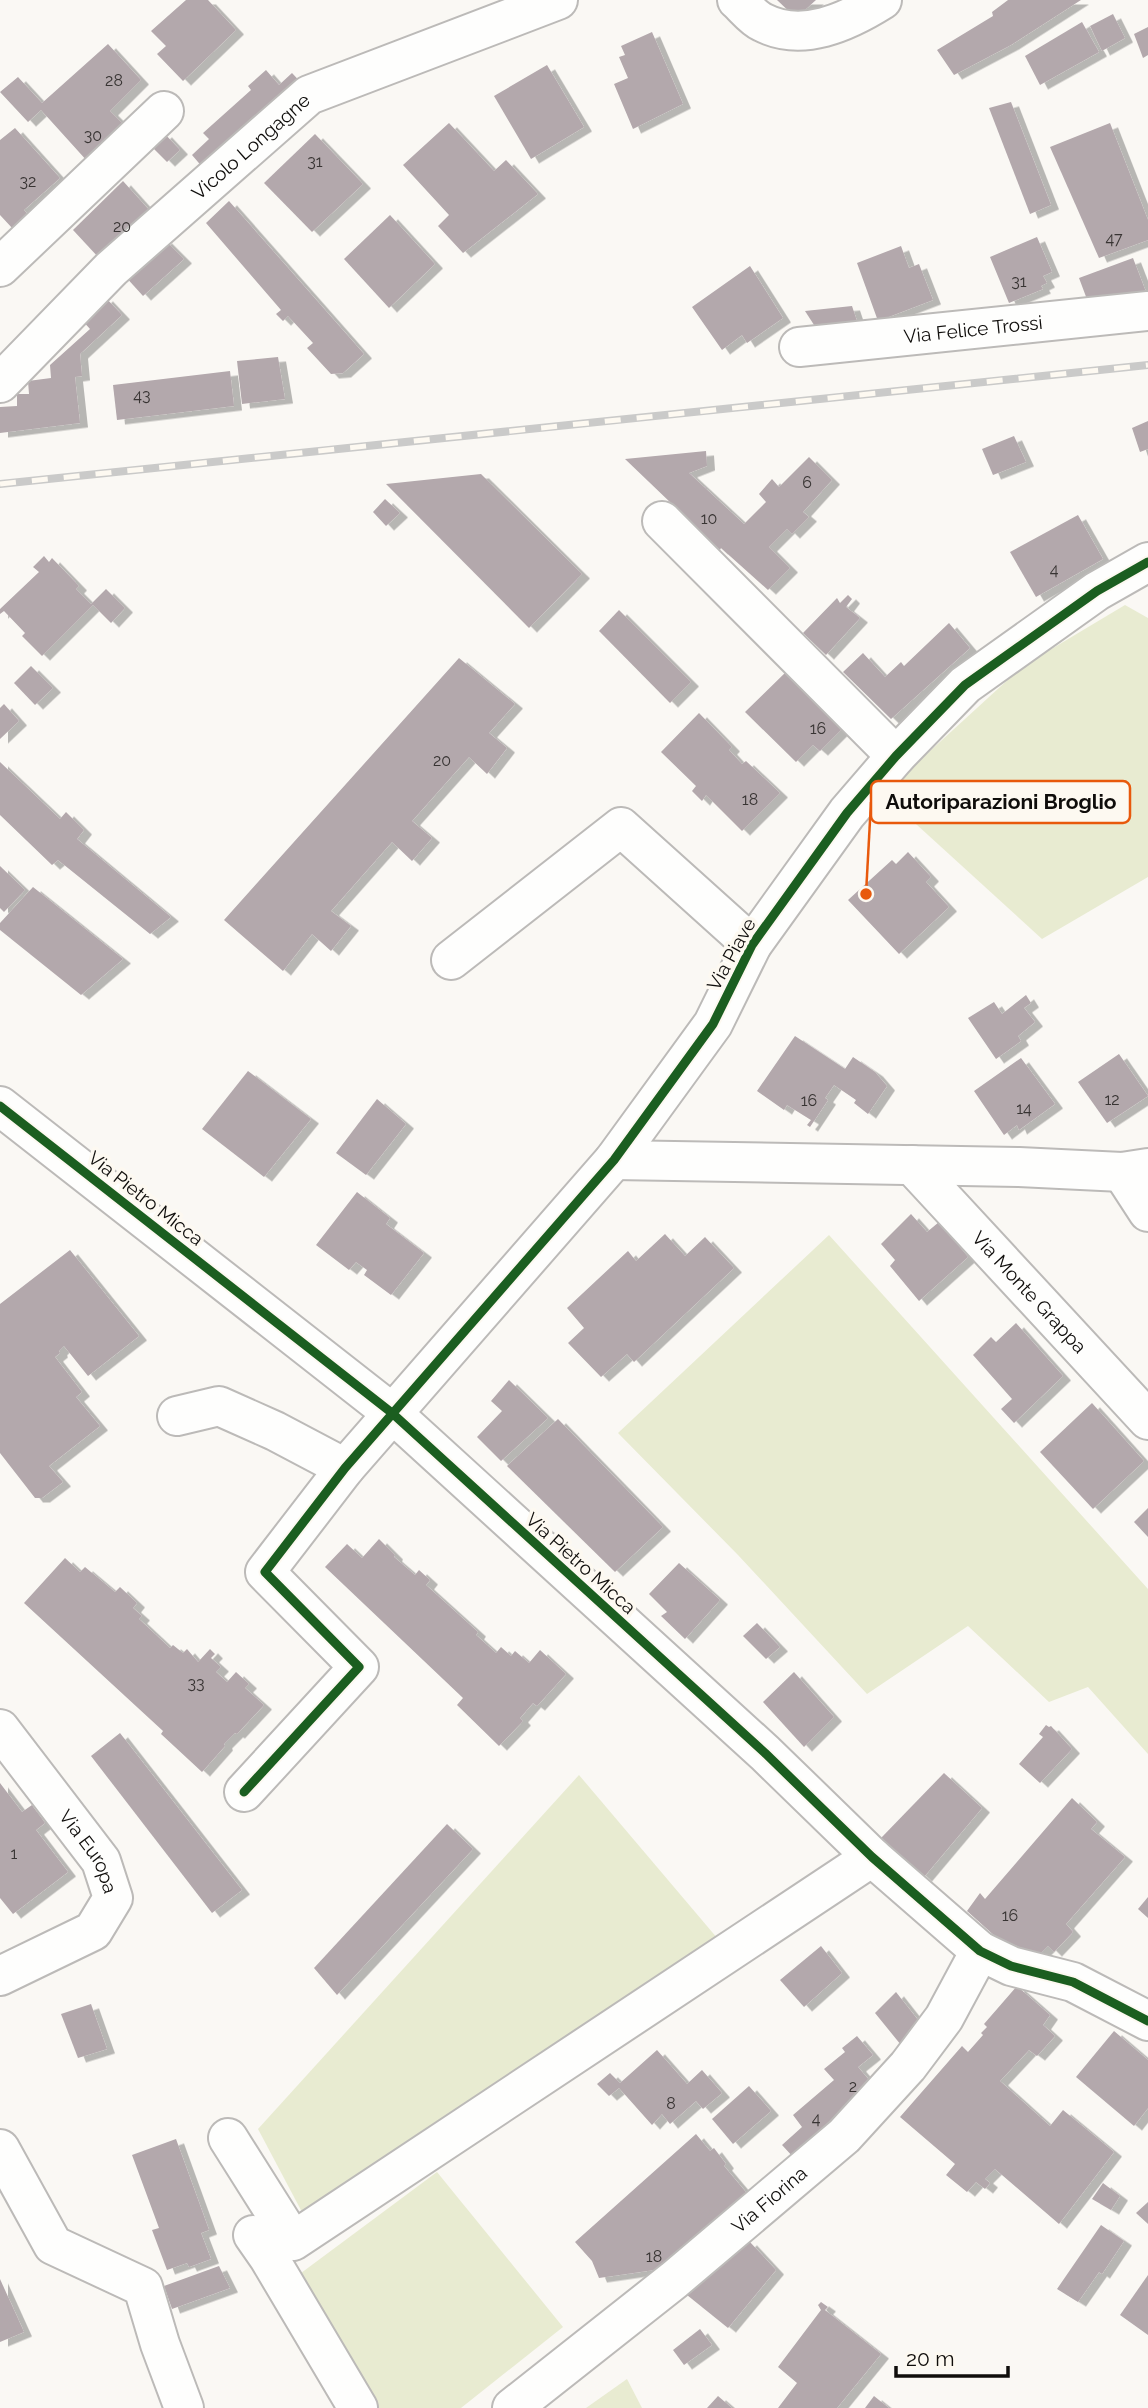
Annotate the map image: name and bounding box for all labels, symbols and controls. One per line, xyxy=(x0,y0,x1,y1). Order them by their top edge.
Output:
house number: 28 xyxy=(105,71,123,90)
street label: Vicolo Longagne xyxy=(187,89,314,204)
house number: 30 xyxy=(84,126,102,145)
house number: 31 xyxy=(307,152,323,171)
house number: 32 xyxy=(20,172,36,191)
house number: 20 xyxy=(113,217,131,236)
house number: 47 xyxy=(1105,229,1123,248)
house number: 31 xyxy=(1011,272,1027,291)
street label: Via Felice Trossi xyxy=(903,311,1043,347)
house number: 43 xyxy=(133,386,151,405)
house number: 6 xyxy=(802,473,812,492)
house number: 10 xyxy=(701,509,717,528)
house number: 4 xyxy=(1050,560,1059,579)
house number: 16 xyxy=(810,719,826,738)
house number: 20 xyxy=(433,751,451,770)
callout: Autoriparazioni Broglio xyxy=(871,781,1130,823)
text: Autoriparazioni Broglio xyxy=(885,789,1117,814)
house number: 18 xyxy=(742,790,758,809)
street label: Via Piave xyxy=(702,914,760,994)
house number: 12 xyxy=(1104,1090,1120,1109)
house number: 16 xyxy=(801,1091,817,1110)
house number: 14 xyxy=(1016,1099,1032,1118)
street label: Via Pietro Micca xyxy=(84,1146,208,1250)
street label: Via Monte Grappa xyxy=(968,1227,1091,1357)
street label: Via Pietro Micca xyxy=(522,1508,640,1618)
house number: 33 xyxy=(187,1674,205,1693)
street label: Via Europa xyxy=(55,1805,122,1896)
house number: 1 xyxy=(11,1844,18,1863)
house number: 16 xyxy=(1002,1906,1018,1925)
house number: 2 xyxy=(849,2077,857,2096)
house number: 8 xyxy=(666,2094,676,2113)
house number: 4 xyxy=(812,2109,821,2128)
street label: Via Fiorina xyxy=(727,2162,811,2237)
house number: 18 xyxy=(646,2247,662,2266)
scale bar xyxy=(896,2334,1008,2378)
text: 20 m xyxy=(906,2346,954,2371)

